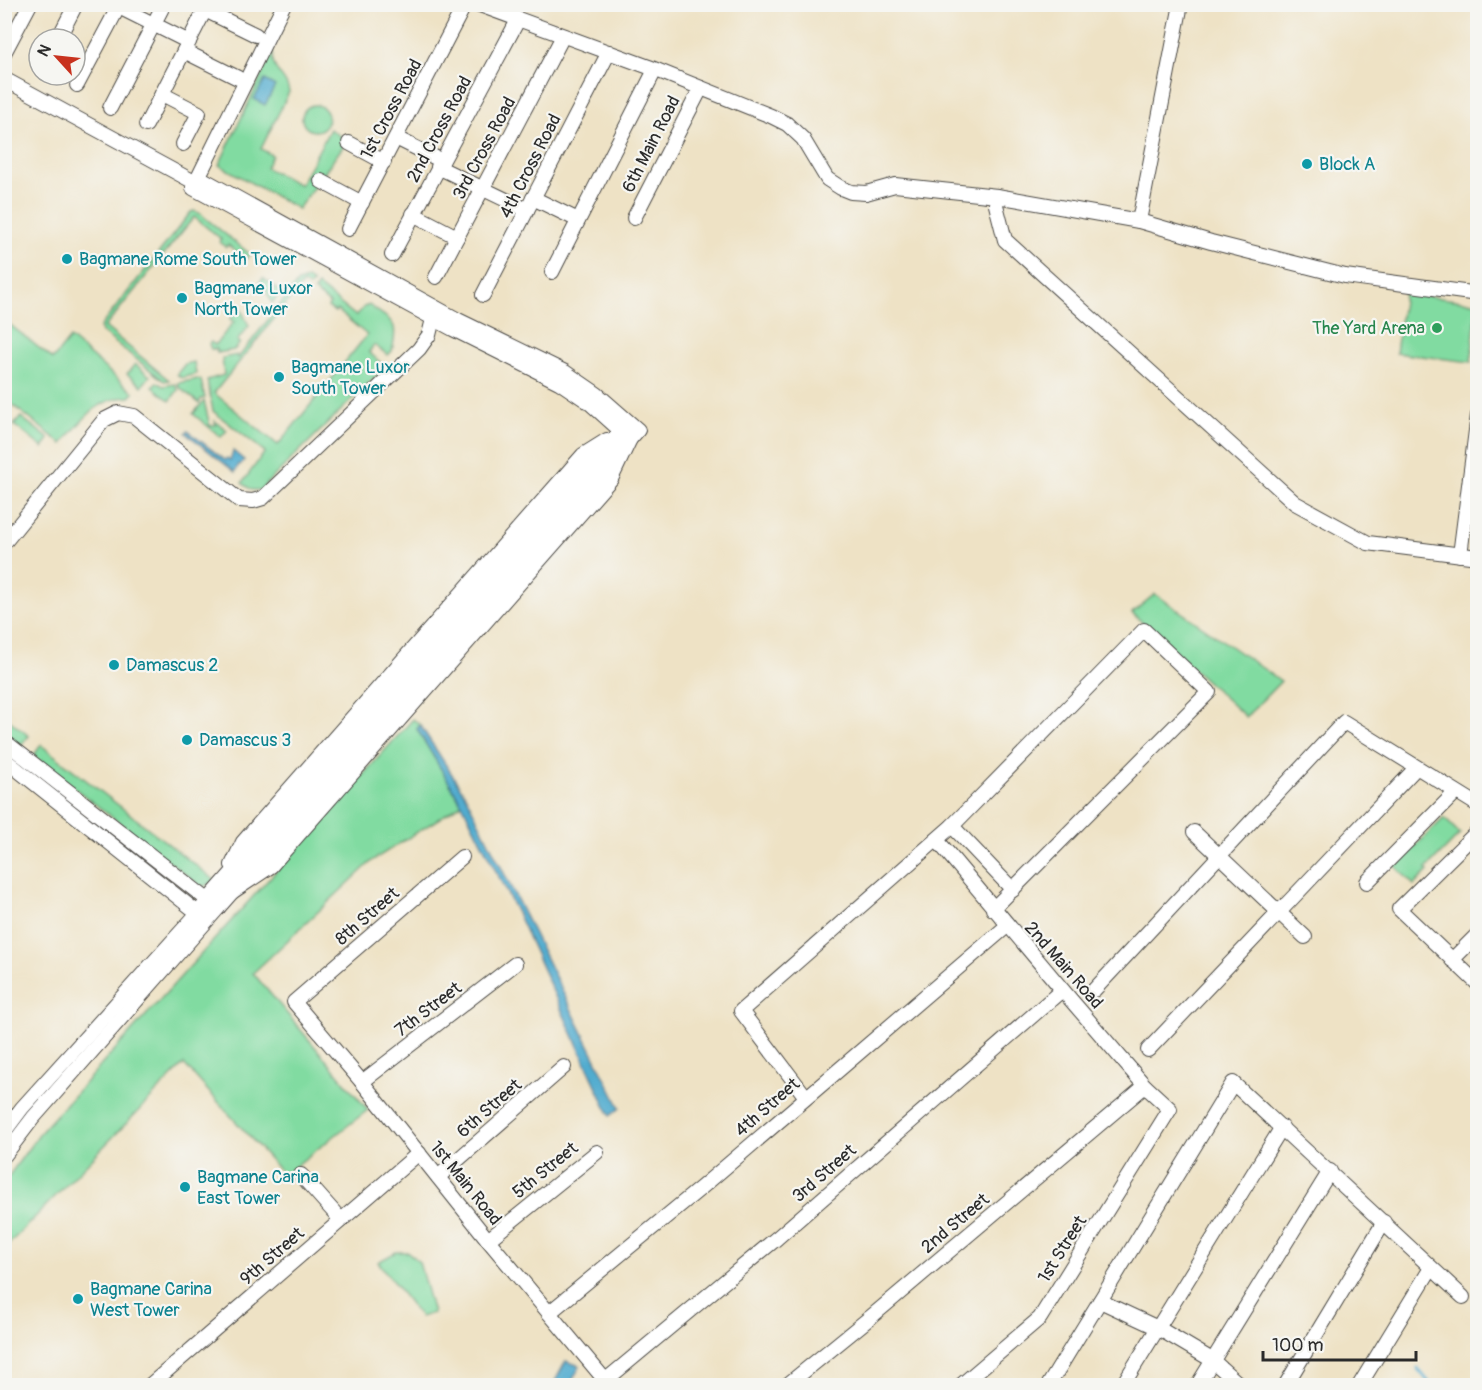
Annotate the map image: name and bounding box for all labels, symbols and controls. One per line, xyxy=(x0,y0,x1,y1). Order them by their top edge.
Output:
north arrow xyxy=(27,27,87,87)
text: N xyxy=(33,41,56,60)
street label: 1st Cross Road xyxy=(355,55,428,163)
street label: 2nd Cross Road xyxy=(402,72,477,186)
street label: 6th Main Road xyxy=(617,92,686,197)
street label: 3rd Cross Road xyxy=(448,93,521,203)
street label: 4th Cross Road xyxy=(494,110,567,222)
place label: Block A xyxy=(1319,153,1376,176)
marker: Block A xyxy=(1300,157,1314,171)
place label: Bagmane Rome South Tower xyxy=(79,248,297,271)
marker: Bagmane Rome South Tower xyxy=(60,252,74,266)
place label: Bagmane Luxor North Tower xyxy=(194,277,313,321)
marker: Bagmane Luxor North Tower xyxy=(175,291,189,305)
place label: The Yard Arena xyxy=(1312,317,1425,340)
marker: The Yard Arena xyxy=(1430,321,1444,335)
place label: Bagmane Luxor South Tower xyxy=(291,356,410,400)
marker: Bagmane Luxor South Tower xyxy=(272,370,286,384)
place label: Damascus 2 xyxy=(126,654,218,677)
marker: Damascus 2 xyxy=(107,658,121,672)
place label: Damascus 3 xyxy=(199,729,291,752)
marker: Damascus 3 xyxy=(180,733,194,747)
street label: 8th Street xyxy=(331,882,405,950)
street label: 2nd Main Road xyxy=(1019,917,1108,1014)
street label: 7th Street xyxy=(390,976,467,1042)
street label: 4th Street xyxy=(730,1072,805,1142)
street label: 6th Street xyxy=(452,1073,527,1143)
street label: 1st Main Road xyxy=(425,1136,507,1230)
street label: 5th Street xyxy=(508,1136,584,1204)
street label: 3rd Street xyxy=(787,1139,862,1208)
place label: Bagmane Carina East Tower xyxy=(197,1166,319,1210)
marker: Bagmane Carina East Tower xyxy=(178,1180,192,1194)
street label: 2nd Street xyxy=(917,1188,995,1258)
street label: 1st Street xyxy=(1033,1211,1092,1287)
street label: 9th Street xyxy=(235,1222,310,1291)
place label: Bagmane Carina West Tower xyxy=(90,1278,212,1322)
marker: Bagmane Carina West Tower xyxy=(71,1292,85,1306)
scale bar xyxy=(1263,1324,1416,1362)
text: 100 m xyxy=(1272,1334,1324,1357)

